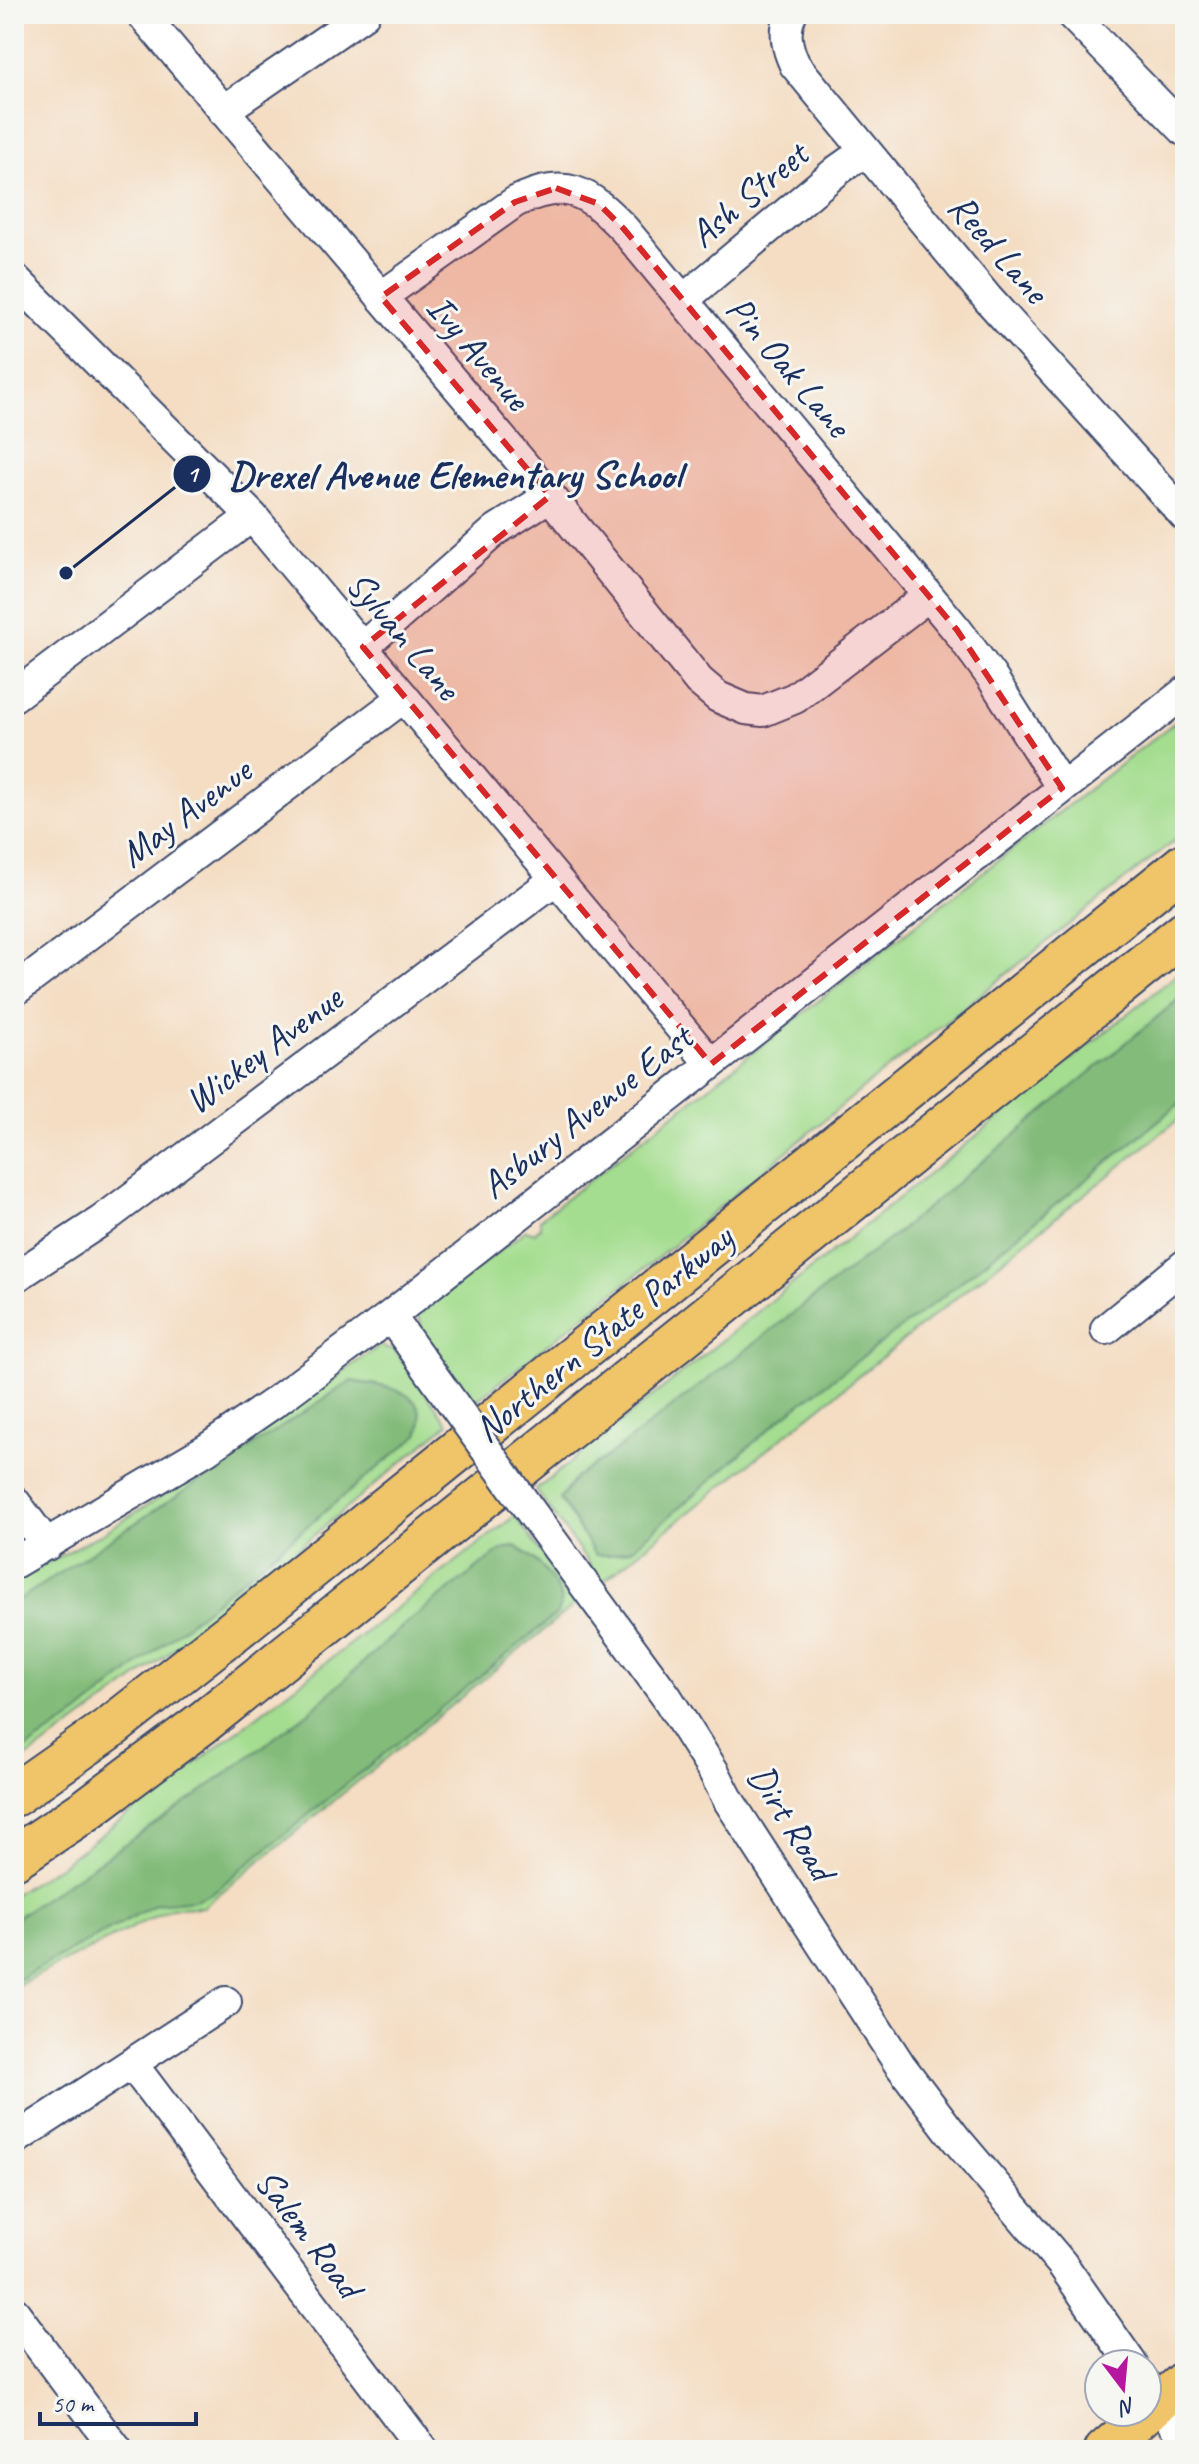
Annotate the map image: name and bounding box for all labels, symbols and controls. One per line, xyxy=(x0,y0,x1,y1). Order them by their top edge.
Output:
street label: Ash Street xyxy=(680,129,820,257)
street label: Reed Lane xyxy=(938,184,1061,315)
street label: Ivy Avenue xyxy=(417,285,542,422)
street label: Pin Oak Lane xyxy=(716,286,863,448)
callout: Drexel Avenue Elementary School xyxy=(172,442,697,506)
text: Drexel Avenue Elementary School xyxy=(229,450,688,500)
text: 1 xyxy=(187,459,201,489)
street label: Sylvan Lane xyxy=(336,561,473,711)
street label: May Avenue xyxy=(110,746,263,877)
street label: Wickey Avenue xyxy=(175,973,353,1124)
street label: Asbury Avenue East xyxy=(471,1012,704,1209)
street label: Northern State Parkway xyxy=(464,1213,745,1452)
street label: Dirt Road xyxy=(738,1756,848,1893)
street label: Salem Road xyxy=(245,2159,375,2311)
north arrow xyxy=(1083,2348,1163,2428)
scale bar xyxy=(40,2376,196,2426)
text: 50 m xyxy=(52,2389,95,2419)
text: N xyxy=(1115,2391,1139,2423)

